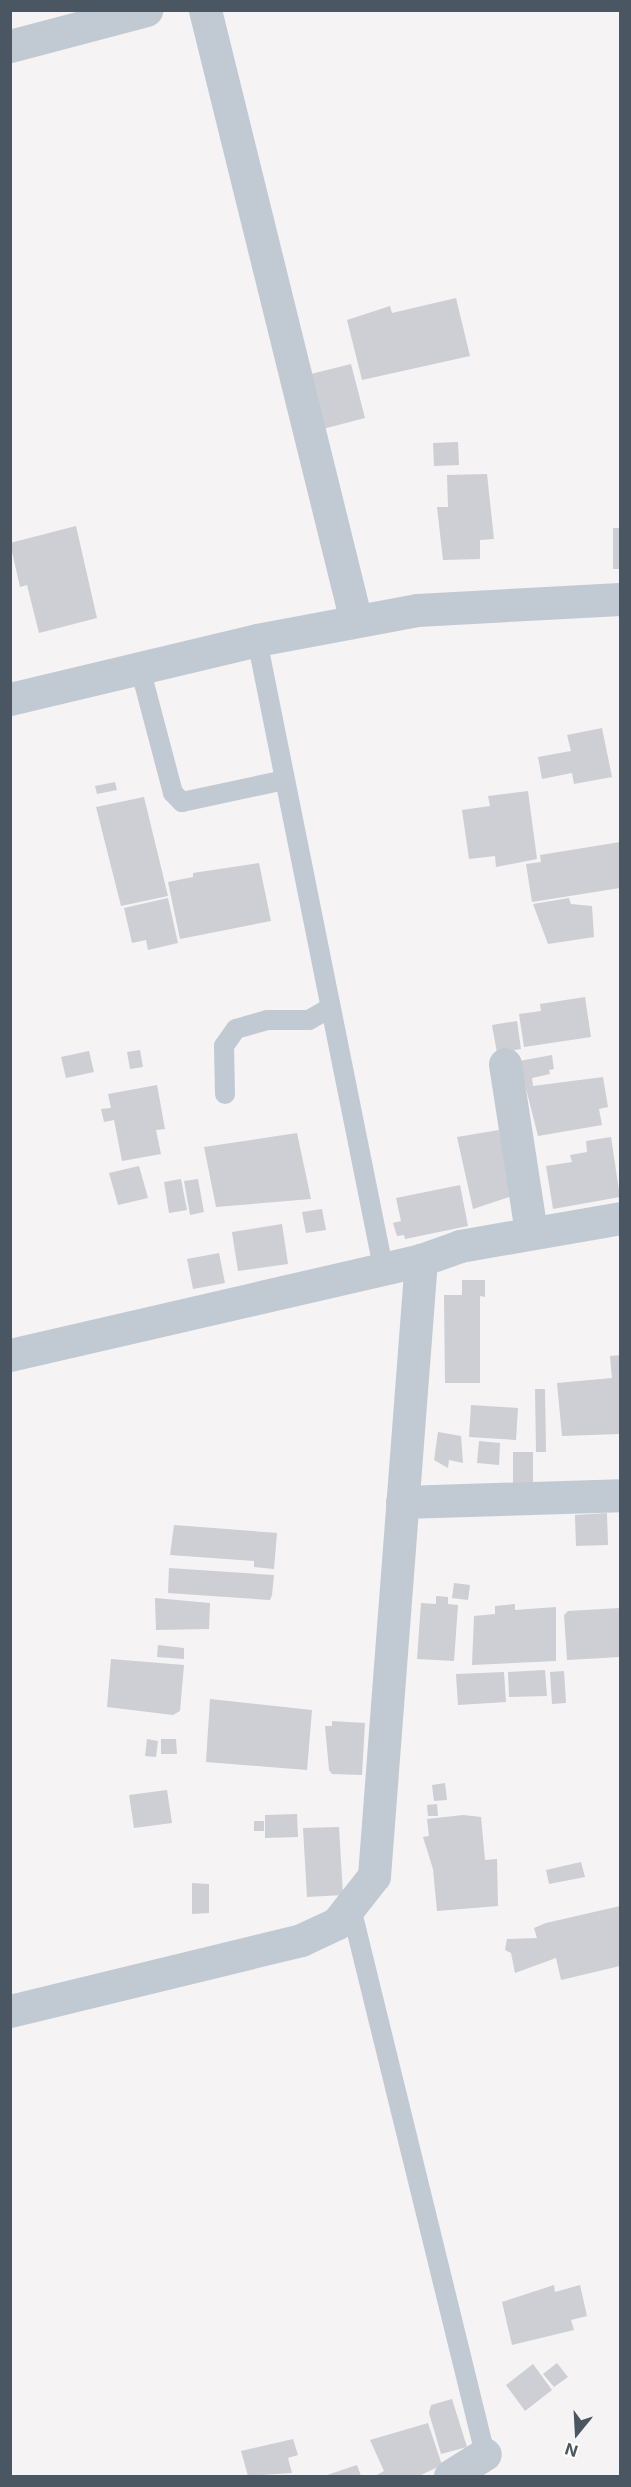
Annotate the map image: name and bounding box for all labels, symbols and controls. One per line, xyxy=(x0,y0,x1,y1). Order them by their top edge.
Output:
north arrow xyxy=(547,2403,607,2463)
text: N xyxy=(563,2439,580,2462)

